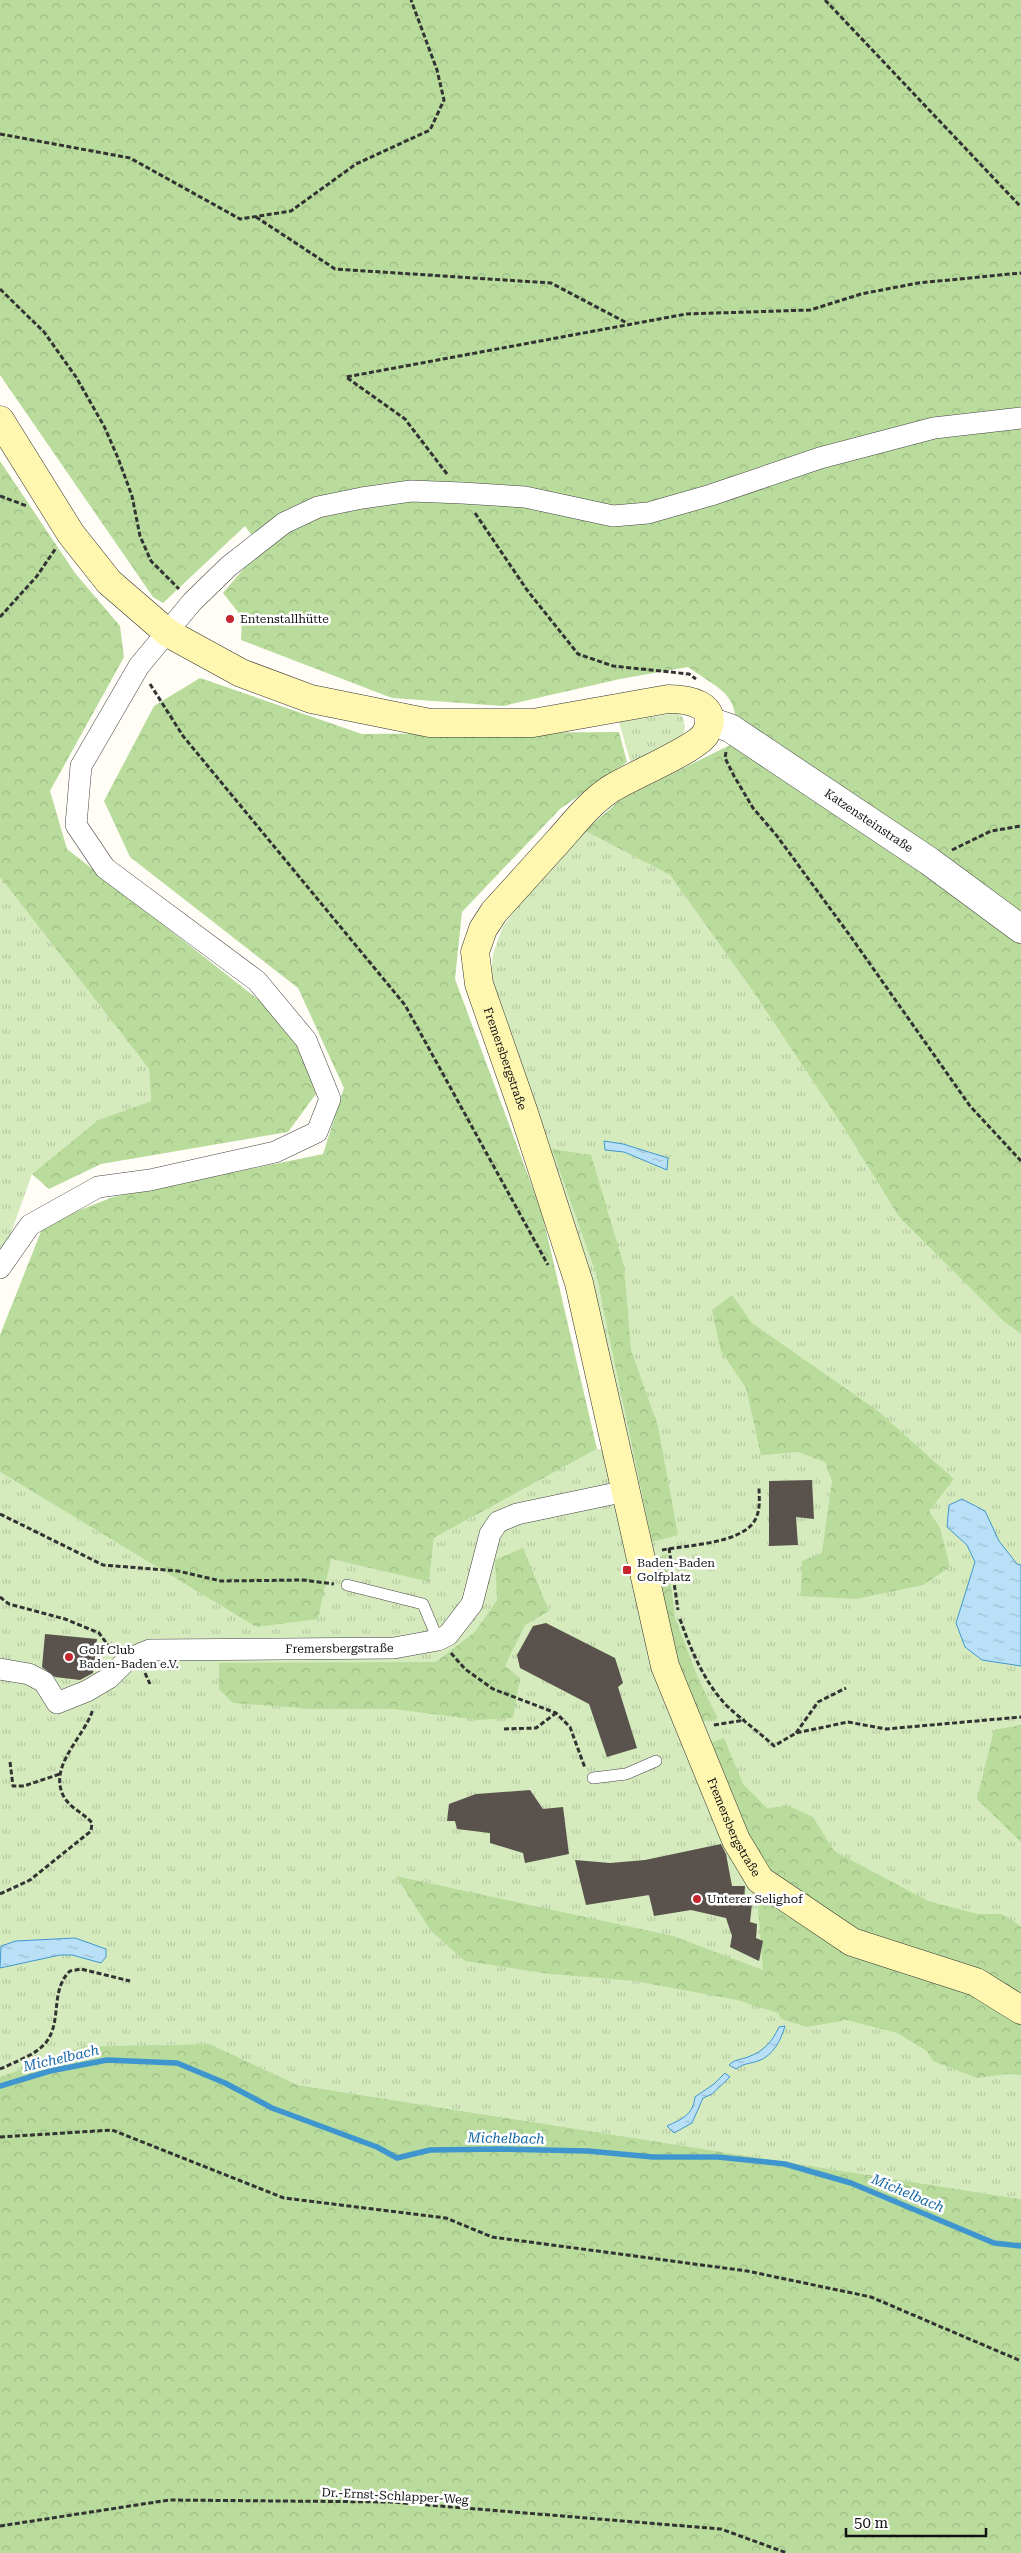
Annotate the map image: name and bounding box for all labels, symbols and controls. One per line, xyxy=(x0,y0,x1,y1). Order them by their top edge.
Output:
place label: Entenstallhütte xyxy=(240,612,329,626)
marker: Entenstallhütte xyxy=(224,613,236,625)
street label: Katzensteinstraße xyxy=(822,786,916,855)
street label: Fremersbergstraße xyxy=(481,1005,530,1112)
place label: Baden-Baden Golfplatz xyxy=(637,1556,715,1584)
marker: Baden-Baden Golfplatz xyxy=(621,1564,633,1576)
street label: Fremersbergstraße xyxy=(285,1641,394,1656)
place label: Golf Club Baden-Baden e.V. xyxy=(79,1643,179,1671)
marker: Golf Club Baden-Baden e.V. xyxy=(63,1651,75,1663)
street label: Fremersbergstraße xyxy=(704,1776,764,1879)
place label: Unterer Selighof xyxy=(707,1892,803,1906)
marker: Unterer Selighof xyxy=(691,1893,703,1905)
water label: Michelbach xyxy=(21,2041,101,2075)
water label: Michelbach xyxy=(466,2129,545,2147)
water label: Michelbach xyxy=(868,2170,947,2216)
street label: Dr.-Ernst-Schlapper-Weg xyxy=(321,2485,469,2507)
scale bar xyxy=(846,2506,986,2538)
text: 50 m xyxy=(854,2514,889,2532)

